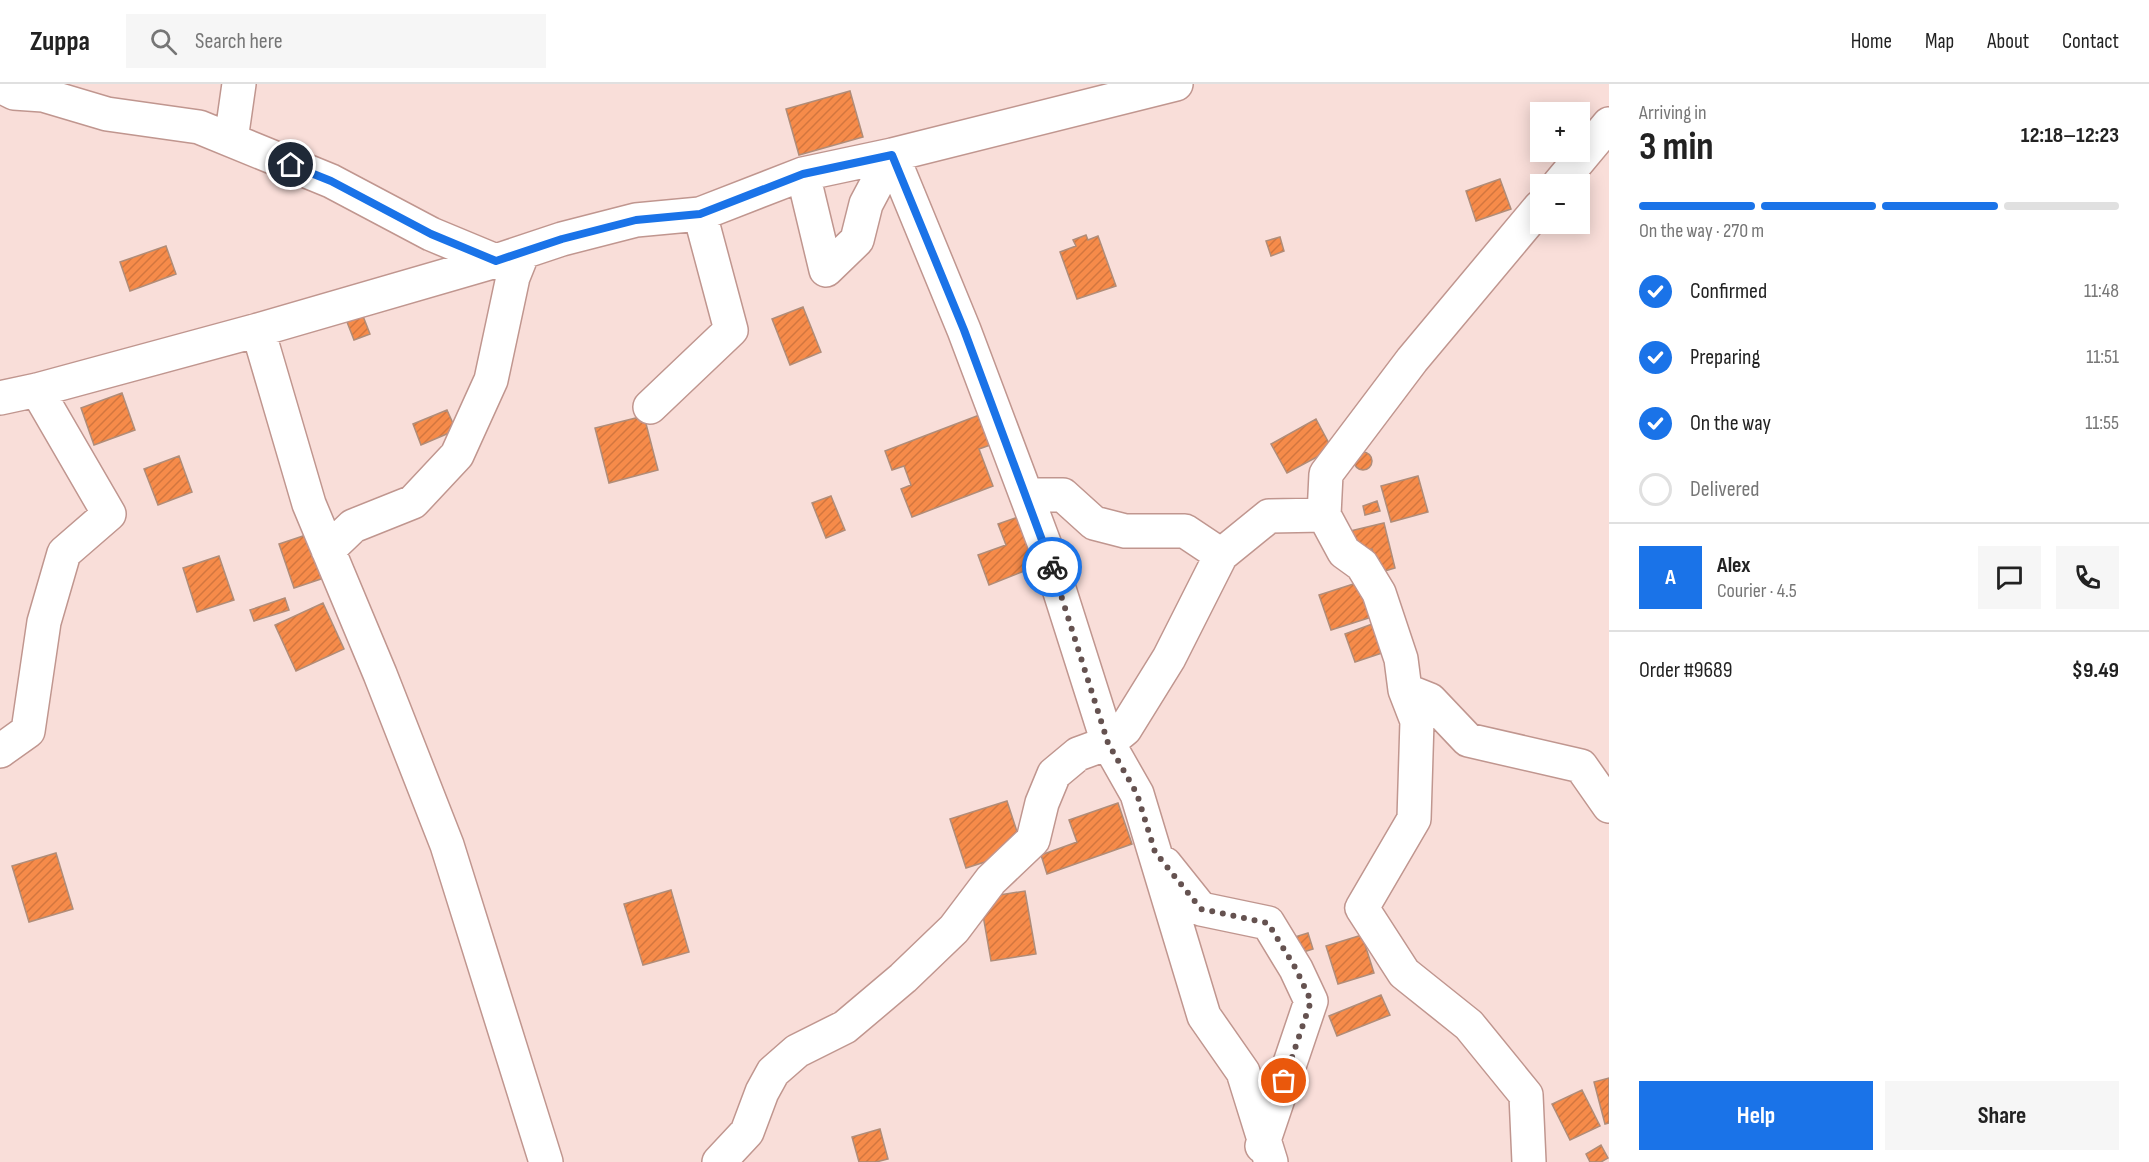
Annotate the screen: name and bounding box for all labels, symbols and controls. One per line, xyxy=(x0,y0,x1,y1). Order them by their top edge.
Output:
search box xyxy=(126,14,546,68)
text: Zuppa xyxy=(30,25,90,58)
icon: search xyxy=(147,25,180,58)
text: Search here xyxy=(195,28,283,55)
text: Home xyxy=(1851,29,1892,54)
text: Map xyxy=(1925,29,1954,54)
text: About xyxy=(1987,29,2029,54)
text: Contact xyxy=(2062,29,2119,54)
text: Arriving in xyxy=(1639,101,1707,125)
map controls xyxy=(1530,102,1590,234)
button: + xyxy=(1530,102,1590,162)
text: 12:18–12:23 xyxy=(2021,122,2119,149)
text: 3 min xyxy=(1639,124,1714,171)
pin xyxy=(265,139,316,190)
icon: home xyxy=(274,148,307,181)
button: − xyxy=(1530,174,1590,234)
text: On the way · 270 m xyxy=(1639,219,1764,243)
icon: check xyxy=(1639,275,1672,308)
text: Confirmed xyxy=(1690,278,1767,305)
text: 11:48 xyxy=(2084,279,2119,303)
icon: check xyxy=(1639,341,1672,374)
text: Preparing xyxy=(1690,344,1760,371)
text: 11:51 xyxy=(2086,345,2119,369)
icon: check xyxy=(1639,407,1672,440)
text: On the way xyxy=(1690,410,1771,437)
text: 11:55 xyxy=(2085,411,2119,435)
text: Delivered xyxy=(1690,476,1759,503)
courier xyxy=(1022,537,1082,597)
button: chat xyxy=(1978,546,2041,609)
button: phone xyxy=(2056,546,2119,609)
icon: bike xyxy=(1036,551,1069,584)
text: Alex xyxy=(1717,552,1750,579)
text: A xyxy=(1665,564,1676,591)
text: Courier · 4.5 xyxy=(1717,579,1797,603)
text: Order #9689 xyxy=(1639,657,1732,684)
text: $9.49 xyxy=(2072,657,2119,684)
pin xyxy=(1258,1055,1309,1106)
icon: bag xyxy=(1267,1064,1300,1097)
button: Help xyxy=(1639,1081,1873,1150)
button: Share xyxy=(1885,1081,2119,1150)

